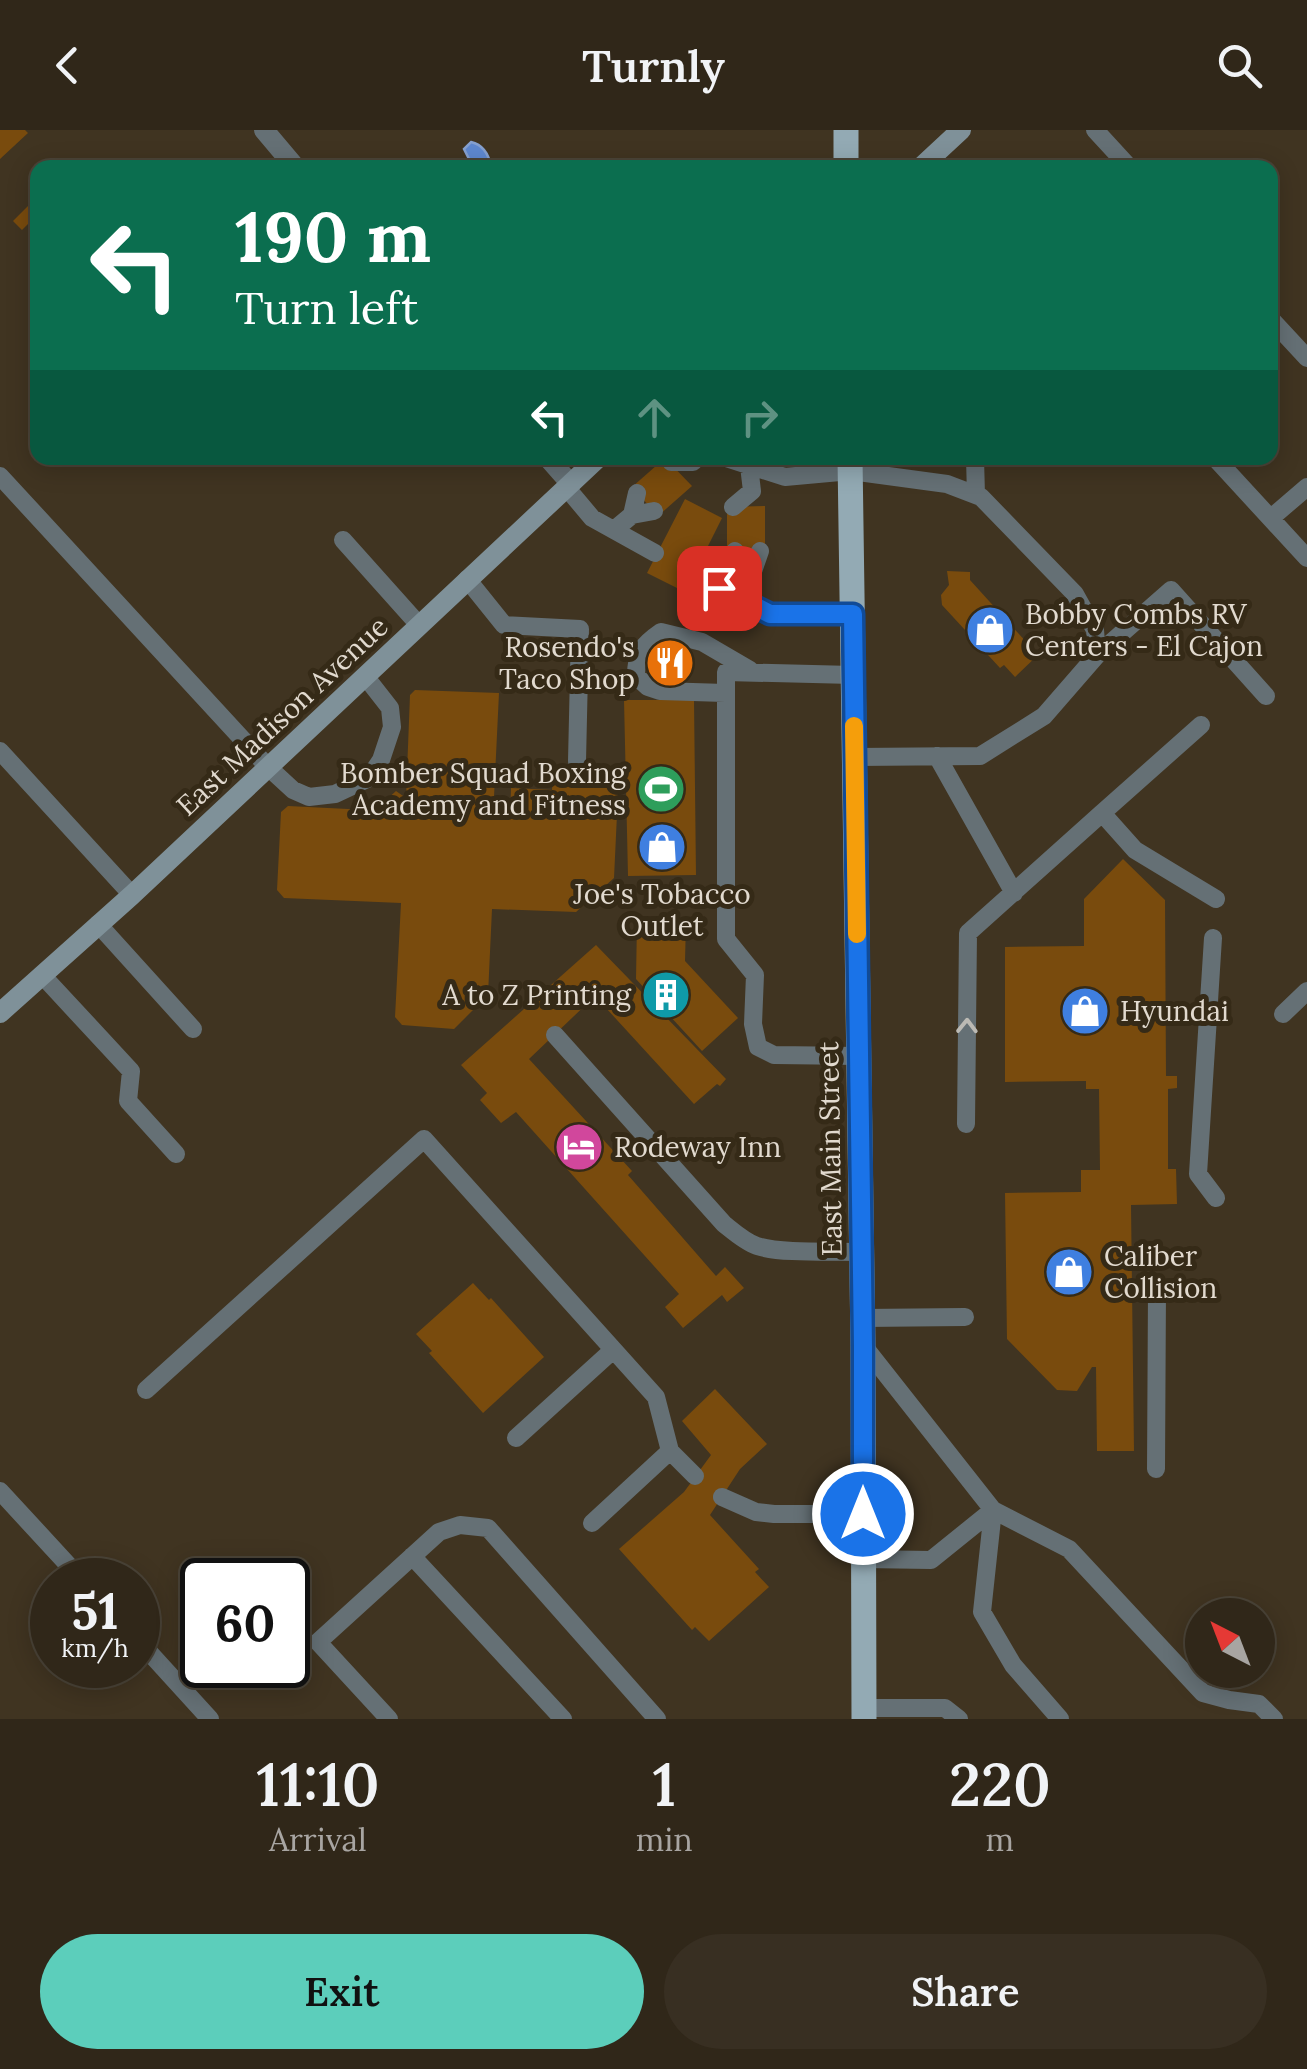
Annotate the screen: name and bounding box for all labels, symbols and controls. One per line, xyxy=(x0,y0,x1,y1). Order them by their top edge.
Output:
text: Turnly xyxy=(582,37,725,94)
icon: back xyxy=(40,38,95,93)
icon: search xyxy=(1212,38,1267,93)
text: 190 m xyxy=(235,192,431,281)
icon: left xyxy=(70,200,200,330)
text: Turn left xyxy=(235,279,418,336)
icon: left xyxy=(522,390,577,445)
icon: ahead xyxy=(627,390,682,445)
icon: right xyxy=(732,390,787,445)
pin xyxy=(677,546,762,631)
icon: arrive xyxy=(692,561,747,616)
place label: Bobby Combs RV Centers - El Cajon xyxy=(1025,596,1263,664)
shop icon: Bobby Combs RV Centers - El Cajon xyxy=(964,604,1016,656)
street label: East Madison Avenue xyxy=(169,609,395,823)
place label: Rosendo's Taco Shop xyxy=(499,629,635,697)
restaurant icon: Rosendo's Taco Shop xyxy=(644,637,696,689)
place label: Bomber Squad Boxing Academy and Fitness xyxy=(340,755,627,823)
sports icon: Bomber Squad Boxing Academy and Fitness xyxy=(635,763,687,815)
shop icon: Joe's Tobacco Outlet xyxy=(636,821,688,873)
place label: Joe's Tobacco Outlet xyxy=(572,876,751,944)
building icon: A to Z Printing xyxy=(640,969,692,1021)
place label: A to Z Printing xyxy=(441,977,632,1013)
shop icon: Hyundai xyxy=(1059,985,1111,1037)
place label: Hyundai xyxy=(1120,993,1229,1029)
one-way arrow xyxy=(956,1018,978,1034)
street label: East Main Street xyxy=(810,1041,850,1257)
hotel icon: Rodeway Inn xyxy=(553,1121,605,1173)
place label: Rodeway Inn xyxy=(614,1129,781,1165)
place label: Caliber Collision xyxy=(1104,1238,1217,1306)
shop icon: Caliber Collision xyxy=(1043,1246,1095,1298)
position arrow xyxy=(811,1462,915,1566)
speed limit sign: 60 xyxy=(180,1558,310,1688)
text: 51 xyxy=(71,1579,119,1643)
north arrow xyxy=(1185,1598,1275,1688)
map controls xyxy=(1185,1598,1275,1688)
text: km/h xyxy=(61,1632,129,1664)
text: 11:10 xyxy=(256,1746,380,1822)
text: 1 xyxy=(652,1746,676,1822)
text: 220 xyxy=(949,1746,1051,1822)
text: Arrival xyxy=(269,1819,367,1860)
text: min xyxy=(636,1819,693,1860)
text: m xyxy=(986,1819,1014,1860)
button: Exit xyxy=(40,1934,644,2049)
button: Share xyxy=(664,1934,1267,2049)

